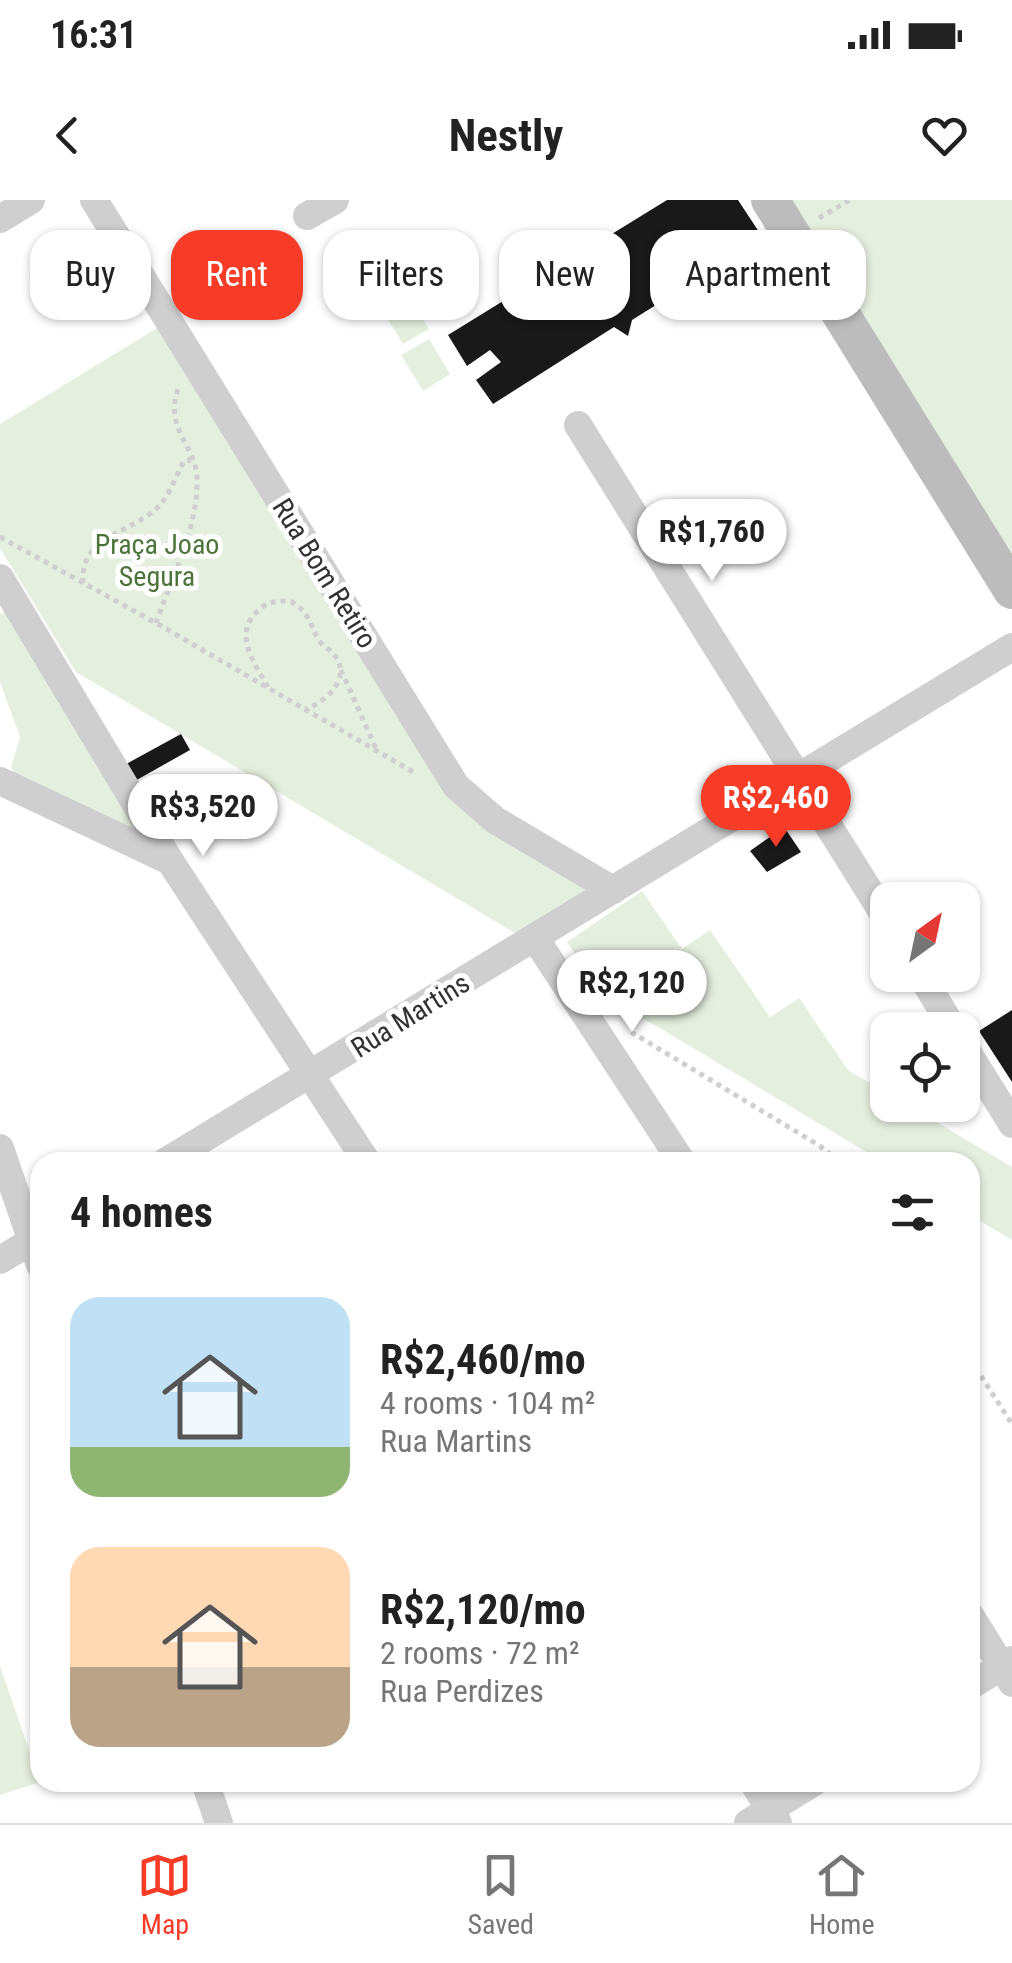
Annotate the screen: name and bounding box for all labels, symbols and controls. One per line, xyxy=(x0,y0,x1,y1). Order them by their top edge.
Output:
text: 16:31 xyxy=(50,13,137,57)
icon: back xyxy=(40,108,95,163)
icon: heart xyxy=(917,108,972,163)
text: Nestly xyxy=(449,109,563,162)
chip: Buy xyxy=(30,230,151,320)
chip: Rent xyxy=(171,230,303,320)
chip: Filters xyxy=(323,230,479,320)
chip: New xyxy=(499,230,630,320)
chip: Apartment xyxy=(650,230,866,320)
street label: Rua Bom Retiro xyxy=(266,492,384,654)
pin: R$1,760 xyxy=(620,499,804,584)
text: R$1,760 xyxy=(659,512,765,550)
park label: Praça Joao Segura xyxy=(95,528,219,593)
pin: R$2,460 xyxy=(684,765,868,850)
pin: R$3,520 xyxy=(111,774,295,859)
text: R$2,460 xyxy=(723,778,829,816)
text: R$3,520 xyxy=(150,787,256,825)
north arrow xyxy=(870,882,980,992)
map controls xyxy=(870,882,980,1122)
pin: R$2,120 xyxy=(540,950,724,1035)
text: R$2,120 xyxy=(579,963,685,1001)
street label: Rua Martins xyxy=(345,966,475,1065)
button: locate xyxy=(870,1012,980,1122)
icon: filters xyxy=(885,1185,940,1240)
text: 4 homes xyxy=(70,1188,213,1237)
text: R$2,460/mo xyxy=(380,1335,586,1384)
icon: home xyxy=(150,1337,270,1457)
text: 4 rooms · 104 m² xyxy=(380,1384,595,1422)
text: Rua Martins xyxy=(380,1422,532,1460)
text: R$2,120/mo xyxy=(380,1585,586,1634)
icon: home xyxy=(150,1587,270,1707)
text: 2 rooms · 72 m² xyxy=(380,1634,579,1672)
text: Rua Perdizes xyxy=(380,1672,544,1710)
tab: Map xyxy=(137,1848,192,1941)
tab: Saved xyxy=(467,1848,534,1941)
tab: Home xyxy=(809,1848,875,1941)

